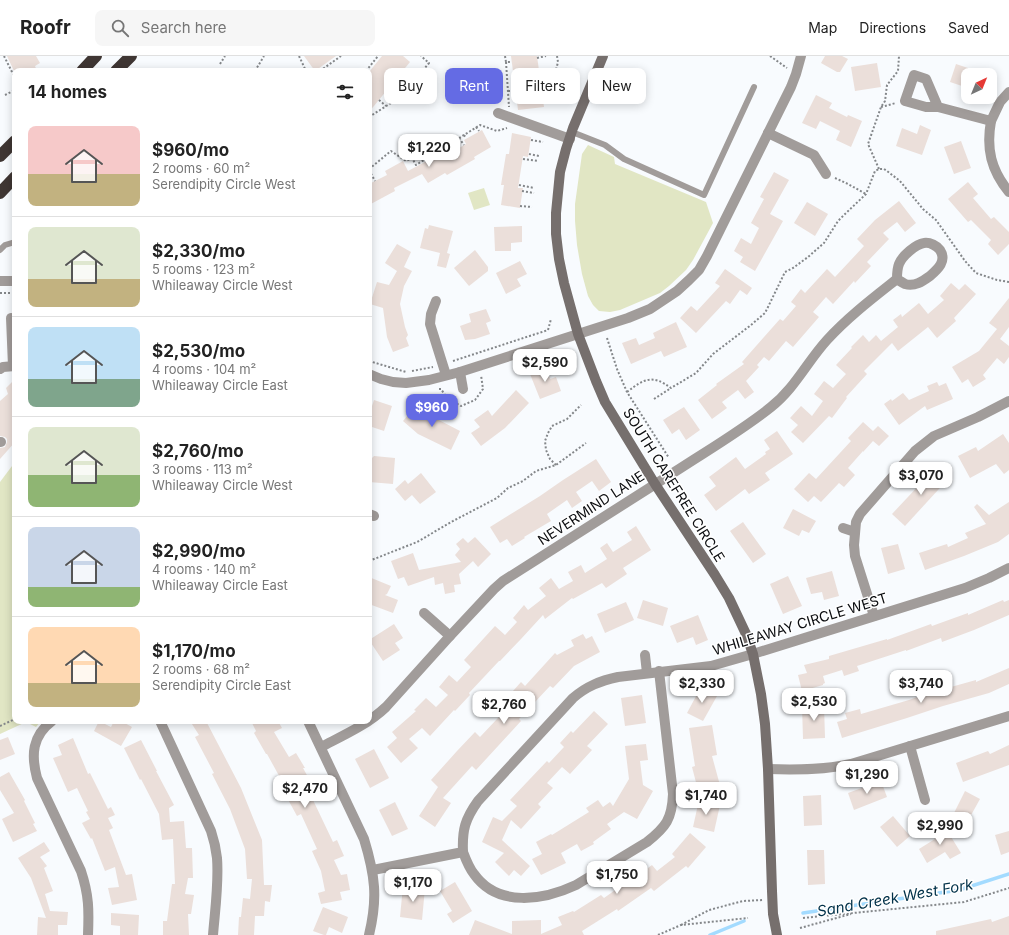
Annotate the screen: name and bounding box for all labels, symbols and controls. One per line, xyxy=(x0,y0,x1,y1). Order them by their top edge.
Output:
search box xyxy=(95,10,375,46)
text: Roofr xyxy=(20,16,71,39)
icon: search xyxy=(109,17,131,39)
text: Search here xyxy=(141,18,227,37)
text: Map xyxy=(808,19,837,36)
text: Directions xyxy=(859,19,926,36)
text: Saved xyxy=(948,19,989,36)
chip: Buy xyxy=(384,68,437,104)
chip: Rent xyxy=(445,68,503,104)
chip: Filters xyxy=(511,68,580,104)
chip: New xyxy=(588,68,646,104)
north arrow xyxy=(961,68,997,104)
map controls xyxy=(961,68,997,104)
icon: filters xyxy=(334,81,356,103)
text: 14 homes xyxy=(28,82,107,102)
pin: $1,220 xyxy=(396,134,462,168)
text: $1,220 xyxy=(407,139,451,155)
text: $960/mo xyxy=(152,140,229,160)
icon: home xyxy=(60,142,108,190)
text: 2 rooms · 60 m² xyxy=(152,160,250,176)
text: Serendipity Circle West xyxy=(152,176,296,192)
text: $2,330/mo xyxy=(152,241,245,261)
icon: home xyxy=(60,243,108,291)
text: 5 rooms · 123 m² xyxy=(152,261,255,277)
text: Whileaway Circle West xyxy=(152,277,293,293)
text: $2,530/mo xyxy=(152,341,245,361)
icon: home xyxy=(60,343,108,391)
pin: $2,590 xyxy=(512,349,578,383)
text: $2,590 xyxy=(522,354,568,370)
text: 4 rooms · 104 m² xyxy=(152,361,256,377)
text: Whileaway Circle East xyxy=(152,377,288,393)
pin: $960 xyxy=(408,394,456,428)
text: $960 xyxy=(415,399,449,415)
street label: SOUTH CAREFREE CIRCLE xyxy=(620,405,729,565)
text: $2,760/mo xyxy=(152,441,244,461)
icon: home xyxy=(60,443,108,491)
text: 3 rooms · 113 m² xyxy=(152,461,253,477)
pin: $3,070 xyxy=(888,462,954,496)
street label: NEVERMIND LANE xyxy=(534,467,647,548)
text: $3,070 xyxy=(898,467,944,483)
text: Whileaway Circle West xyxy=(152,477,293,493)
text: $2,990/mo xyxy=(152,541,245,561)
icon: home xyxy=(60,543,108,591)
text: 4 rooms · 140 m² xyxy=(152,561,256,577)
text: Whileaway Circle East xyxy=(152,577,288,593)
street label: WHILEAWAY CIRCLE WEST xyxy=(710,589,889,658)
text: $1,170/mo xyxy=(152,641,236,661)
icon: home xyxy=(60,643,108,691)
text: 2 rooms · 68 m² xyxy=(152,661,250,677)
pin: $2,330 xyxy=(669,670,735,704)
pin: $3,740 xyxy=(888,670,954,704)
text: $2,330 xyxy=(679,675,725,691)
text: $3,740 xyxy=(898,675,944,691)
text: Serendipity Circle East xyxy=(152,677,291,693)
pin: $2,530 xyxy=(781,688,847,722)
pin: $2,760 xyxy=(471,691,537,725)
text: $2,530 xyxy=(791,693,837,709)
text: $2,760 xyxy=(481,696,527,712)
pin: $1,290 xyxy=(834,761,900,795)
text: $1,290 xyxy=(845,766,889,782)
pin: $2,470 xyxy=(272,775,338,809)
text: $2,470 xyxy=(282,780,328,796)
pin: $1,740 xyxy=(673,782,739,816)
text: $1,740 xyxy=(685,787,727,803)
pin: $2,990 xyxy=(907,812,973,846)
text: $2,990 xyxy=(917,817,963,833)
pin: $1,750 xyxy=(584,861,650,895)
text: $1,750 xyxy=(596,866,638,882)
pin: $1,170 xyxy=(380,869,446,903)
text: $1,170 xyxy=(393,874,433,890)
water label: Sand Creek West Fork xyxy=(815,874,975,921)

